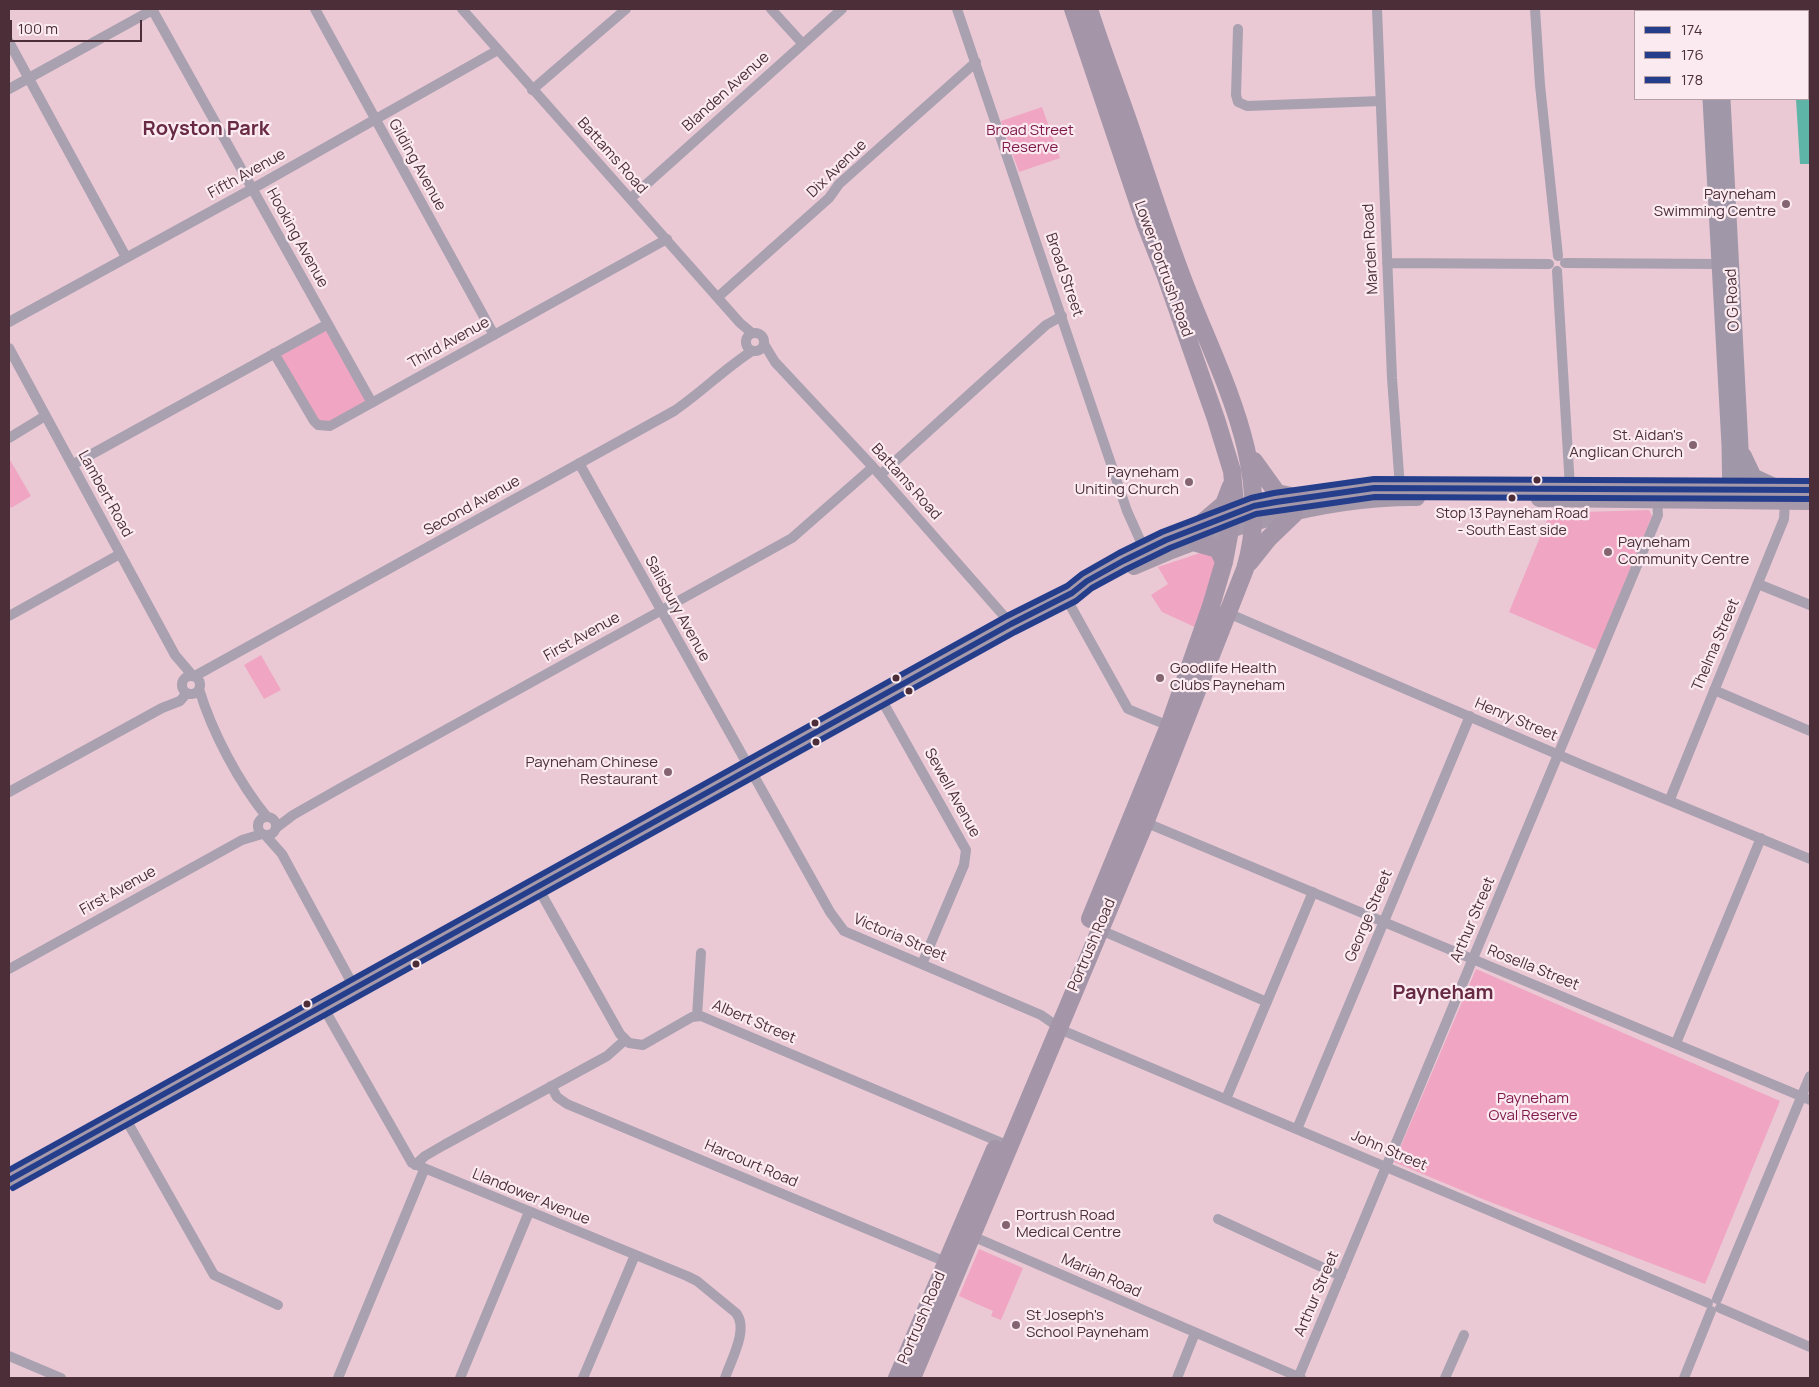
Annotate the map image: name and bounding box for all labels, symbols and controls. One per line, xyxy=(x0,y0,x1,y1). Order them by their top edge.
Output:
scale bar xyxy=(12,10,145,42)
legend xyxy=(1634,10,1809,100)
text: 100 m xyxy=(18,18,58,39)
text: 174 xyxy=(1681,19,1703,40)
text: 176 xyxy=(1681,44,1704,65)
street label: Blanden Avenue xyxy=(679,48,773,136)
text: 178 xyxy=(1681,69,1703,90)
street label: Battams Road xyxy=(573,114,651,198)
street label: Gilding Avenue xyxy=(384,116,450,214)
district label: Royston Park xyxy=(143,117,269,141)
park label: Broad Street Reserve xyxy=(986,122,1074,157)
street label: Dix Avenue xyxy=(803,136,871,202)
street label: Fifth Avenue xyxy=(205,145,289,203)
street label: Hooking Avenue xyxy=(262,185,332,291)
place label: Payneham Swimming Centre xyxy=(1654,186,1776,221)
street label: Lower Portrush Road xyxy=(1130,198,1196,340)
marker: Payneham Swimming Centre xyxy=(1780,198,1792,210)
street label: Marden Road xyxy=(1360,203,1382,295)
street label: Broad Street xyxy=(1041,231,1087,319)
street label: O G Road xyxy=(1722,268,1744,332)
street label: Third Avenue xyxy=(405,313,493,373)
place label: St. Aidan's Anglican Church xyxy=(1569,427,1683,462)
marker: St. Aidan's Anglican Church xyxy=(1687,439,1699,451)
street label: Battams Road xyxy=(867,440,945,524)
street label: Lambert Road xyxy=(74,448,136,540)
place label: Payneham Uniting Church xyxy=(1075,464,1179,499)
street label: Second Avenue xyxy=(421,472,523,540)
unlabelled marker xyxy=(1532,475,1542,485)
marker: Payneham Uniting Church xyxy=(1183,476,1195,488)
marker: Stop 13 Payneham Road - South East side xyxy=(1507,493,1517,503)
place label: Stop 13 Payneham Road - South East side xyxy=(1436,506,1588,538)
place label: Payneham Community Centre xyxy=(1618,534,1749,569)
marker: Payneham Community Centre xyxy=(1602,546,1614,558)
street label: Salisbury Avenue xyxy=(641,553,713,665)
street label: Thelma Street xyxy=(1689,596,1743,694)
street label: First Avenue xyxy=(541,609,623,665)
place label: Goodlife Health Clubs Payneham xyxy=(1170,660,1285,695)
marker: Goodlife Health Clubs Payneham xyxy=(1154,672,1166,684)
unlabelled marker xyxy=(891,673,901,683)
unlabelled marker xyxy=(904,686,914,696)
street label: Henry Street xyxy=(1472,695,1560,745)
unlabelled marker xyxy=(810,718,820,728)
unlabelled marker xyxy=(811,737,821,747)
street label: Sewell Avenue xyxy=(920,745,984,841)
place label: Payneham Chinese Restaurant xyxy=(525,754,658,789)
marker: Payneham Chinese Restaurant xyxy=(662,766,674,778)
street label: First Avenue xyxy=(77,863,159,919)
street label: George Street xyxy=(1342,867,1396,965)
street label: Arthur Street xyxy=(1447,875,1499,965)
street label: Portrush Road xyxy=(1064,896,1120,994)
street label: Victoria Street xyxy=(851,910,949,966)
street label: Rosella Street xyxy=(1485,941,1581,995)
unlabelled marker xyxy=(411,959,421,969)
district label: Payneham xyxy=(1392,981,1494,1005)
street label: Albert Street xyxy=(709,996,799,1048)
unlabelled marker xyxy=(302,999,312,1009)
park label: Payneham Oval Reserve xyxy=(1488,1090,1578,1125)
street label: John Street xyxy=(1348,1127,1430,1175)
street label: Harcourt Road xyxy=(702,1136,800,1192)
street label: Llandower Avenue xyxy=(469,1165,593,1229)
place label: Portrush Road Medical Centre xyxy=(1016,1207,1121,1242)
marker: Portrush Road Medical Centre xyxy=(1000,1219,1012,1231)
street label: Arthur Street xyxy=(1291,1249,1343,1339)
street label: Marian Road xyxy=(1058,1250,1144,1302)
street label: Portrush Road xyxy=(894,1269,950,1367)
place label: St Joseph's School Payneham xyxy=(1026,1307,1149,1342)
marker: St Joseph's School Payneham xyxy=(1010,1319,1022,1331)

